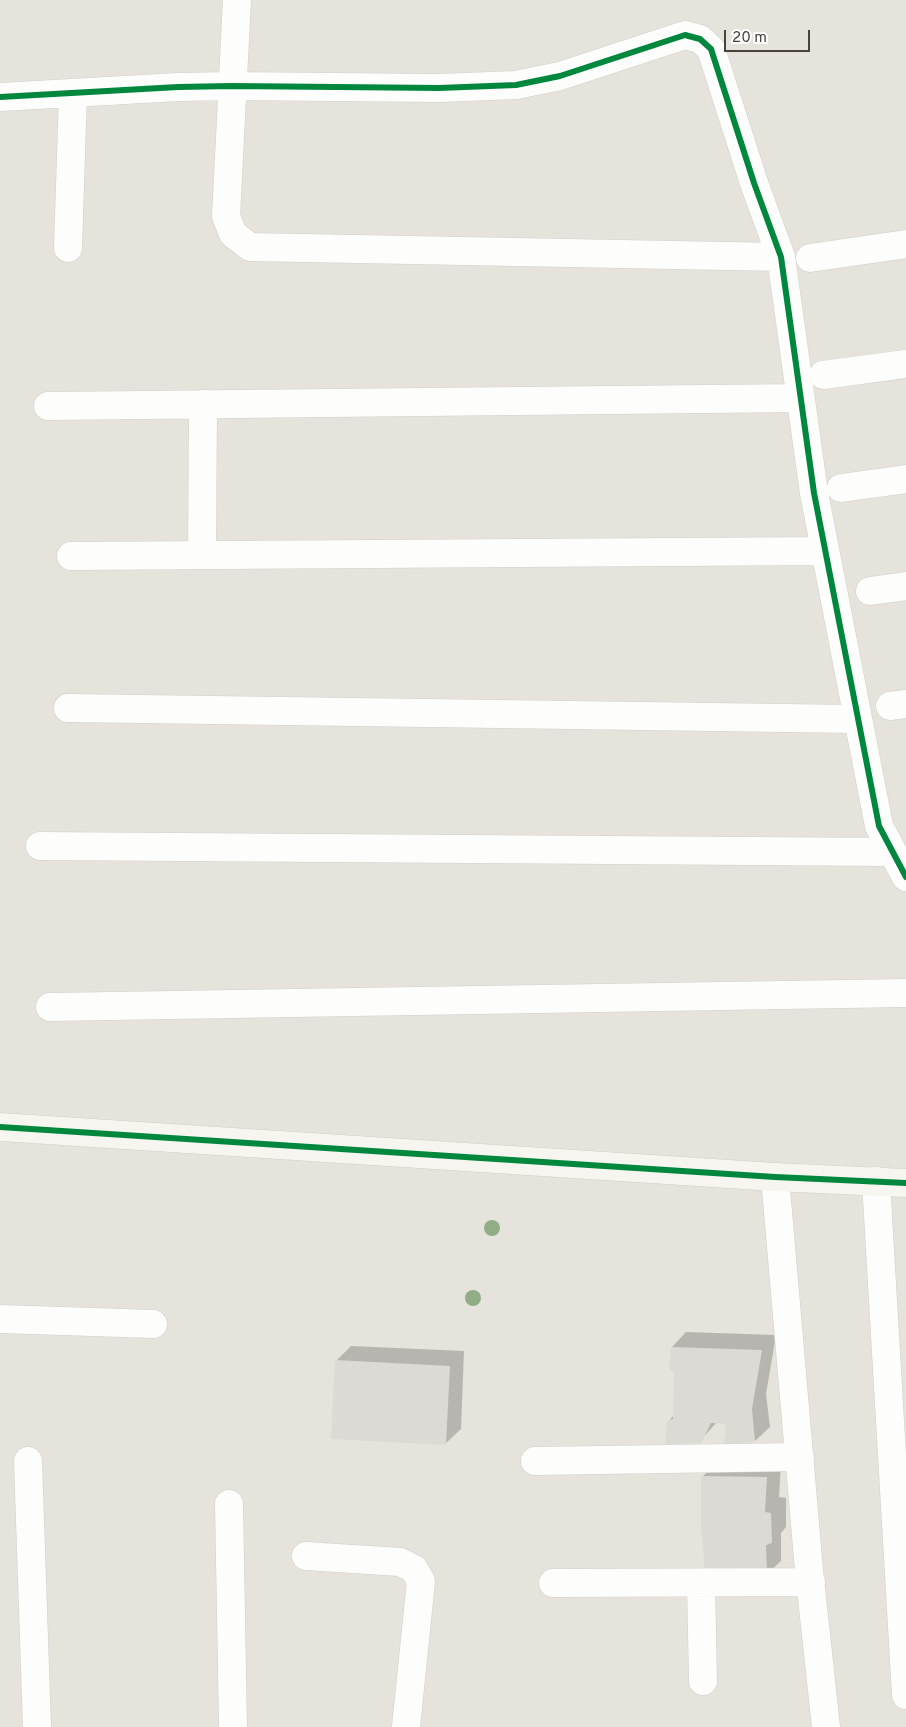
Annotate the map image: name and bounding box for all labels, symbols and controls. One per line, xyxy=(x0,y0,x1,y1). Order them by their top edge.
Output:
scale bar xyxy=(726,20,812,52)
text: 20 m xyxy=(732,29,767,48)

